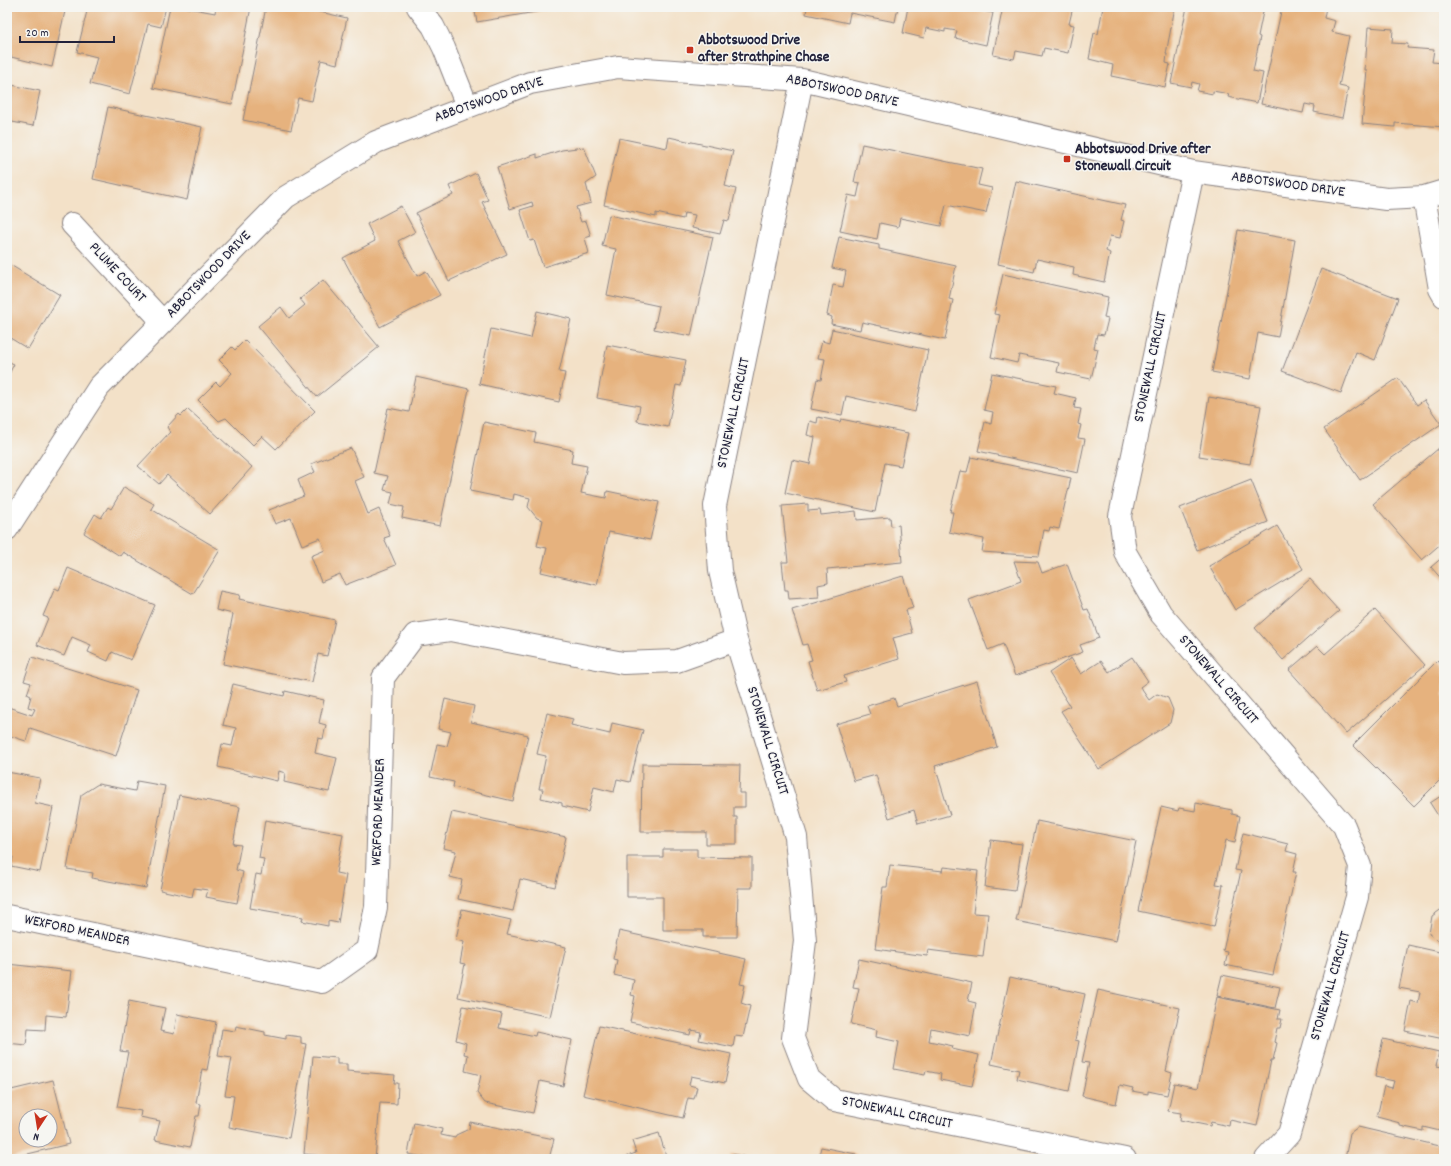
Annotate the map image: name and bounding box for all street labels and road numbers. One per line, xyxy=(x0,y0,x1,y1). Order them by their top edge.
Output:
street label: ABBOTSWOOD DRIVE xyxy=(784,68,900,114)
street label: ABBOTSWOOD DRIVE xyxy=(431,71,547,129)
street label: ABBOTSWOOD DRIVE xyxy=(1230,166,1346,204)
street label: ABBOTSWOOD DRIVE xyxy=(161,226,257,324)
street label: PLUME COURT xyxy=(83,238,151,308)
street label: STONEWALL CIRCUIT xyxy=(1129,310,1173,424)
street label: STONEWALL CIRCUIT xyxy=(712,356,756,470)
street label: STONEWALL CIRCUIT xyxy=(1173,630,1263,730)
street label: STONEWALL CIRCUIT xyxy=(740,684,794,798)
street label: WEXFORD MEANDER xyxy=(366,758,392,866)
street label: WEXFORD MEANDER xyxy=(22,909,132,953)
street label: STONEWALL CIRCUIT xyxy=(1305,929,1357,1043)
street label: STONEWALL CIRCUIT xyxy=(840,1091,954,1135)

